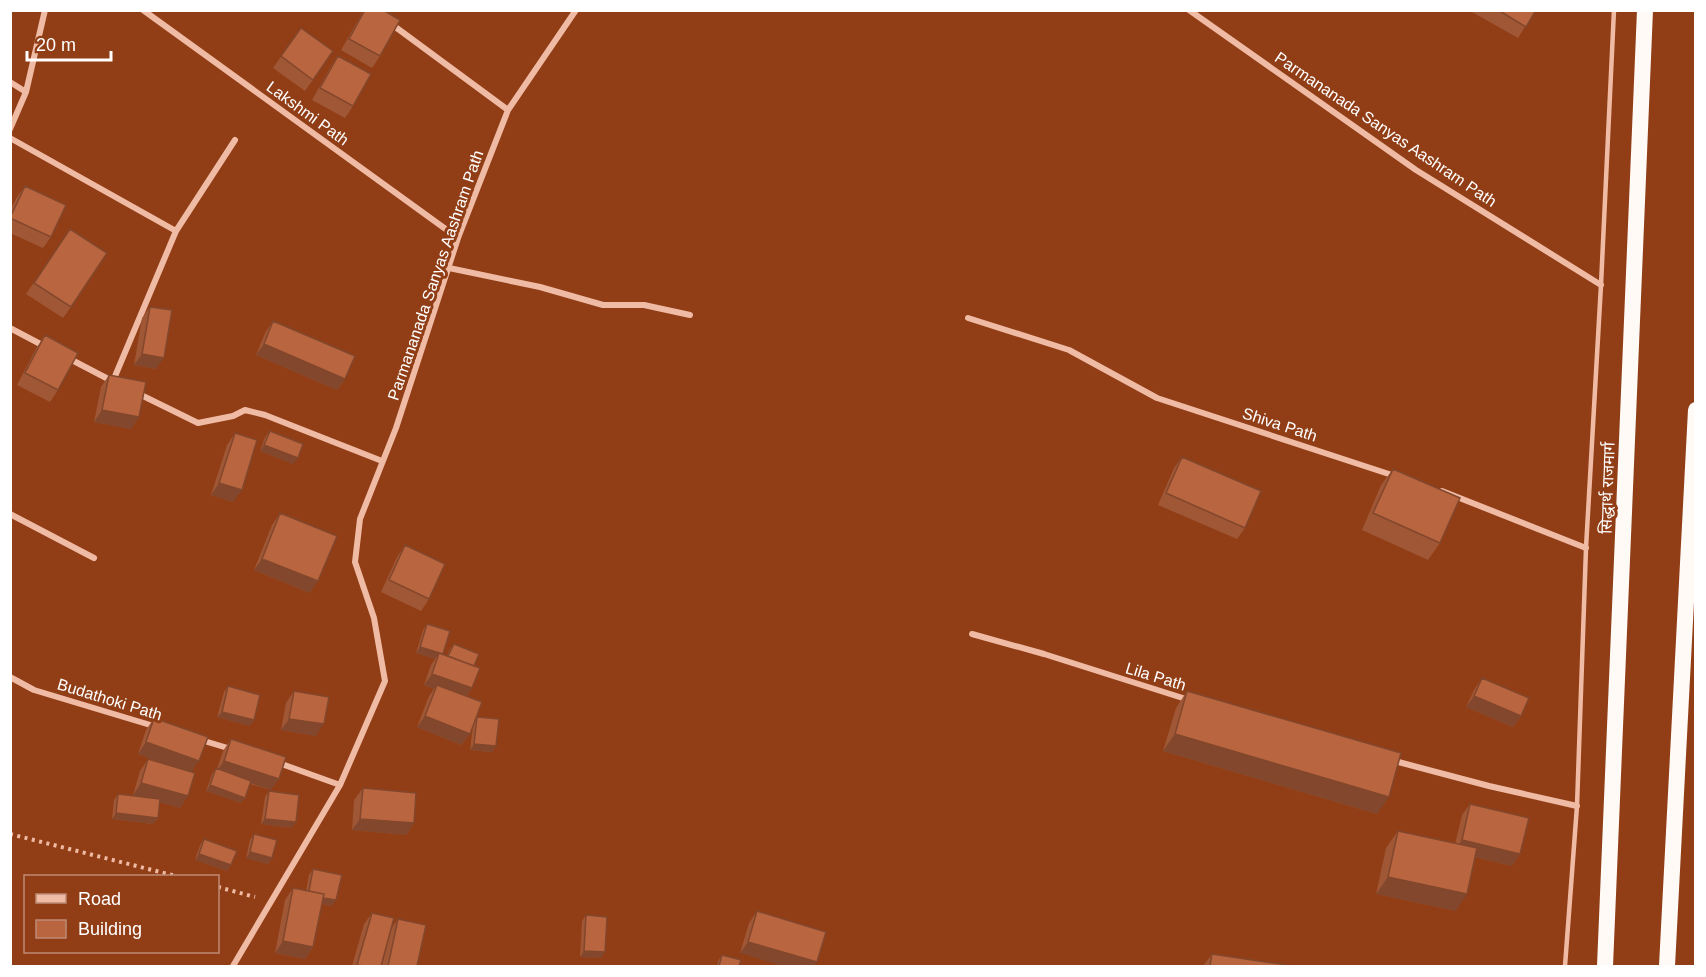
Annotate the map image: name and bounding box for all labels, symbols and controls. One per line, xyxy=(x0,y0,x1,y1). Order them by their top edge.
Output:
scale bar xyxy=(27,24,111,62)
text: 20 m xyxy=(36,35,76,55)
street label: Parmananada Sanyas Aashram Path xyxy=(1272,49,1500,210)
street label: Lakshmi Path xyxy=(263,78,352,149)
street label: Parmananada Sanyas Aashram Path xyxy=(385,148,486,402)
street label: Shiva Path xyxy=(1240,404,1319,445)
street label: सिद्धार्थ राजमार्ग xyxy=(1596,441,1618,534)
street label: Lila Path xyxy=(1124,659,1188,694)
street label: Budathoki Path xyxy=(55,675,164,723)
legend xyxy=(24,875,219,953)
text: Road xyxy=(78,889,121,909)
text: Building xyxy=(78,919,142,939)

